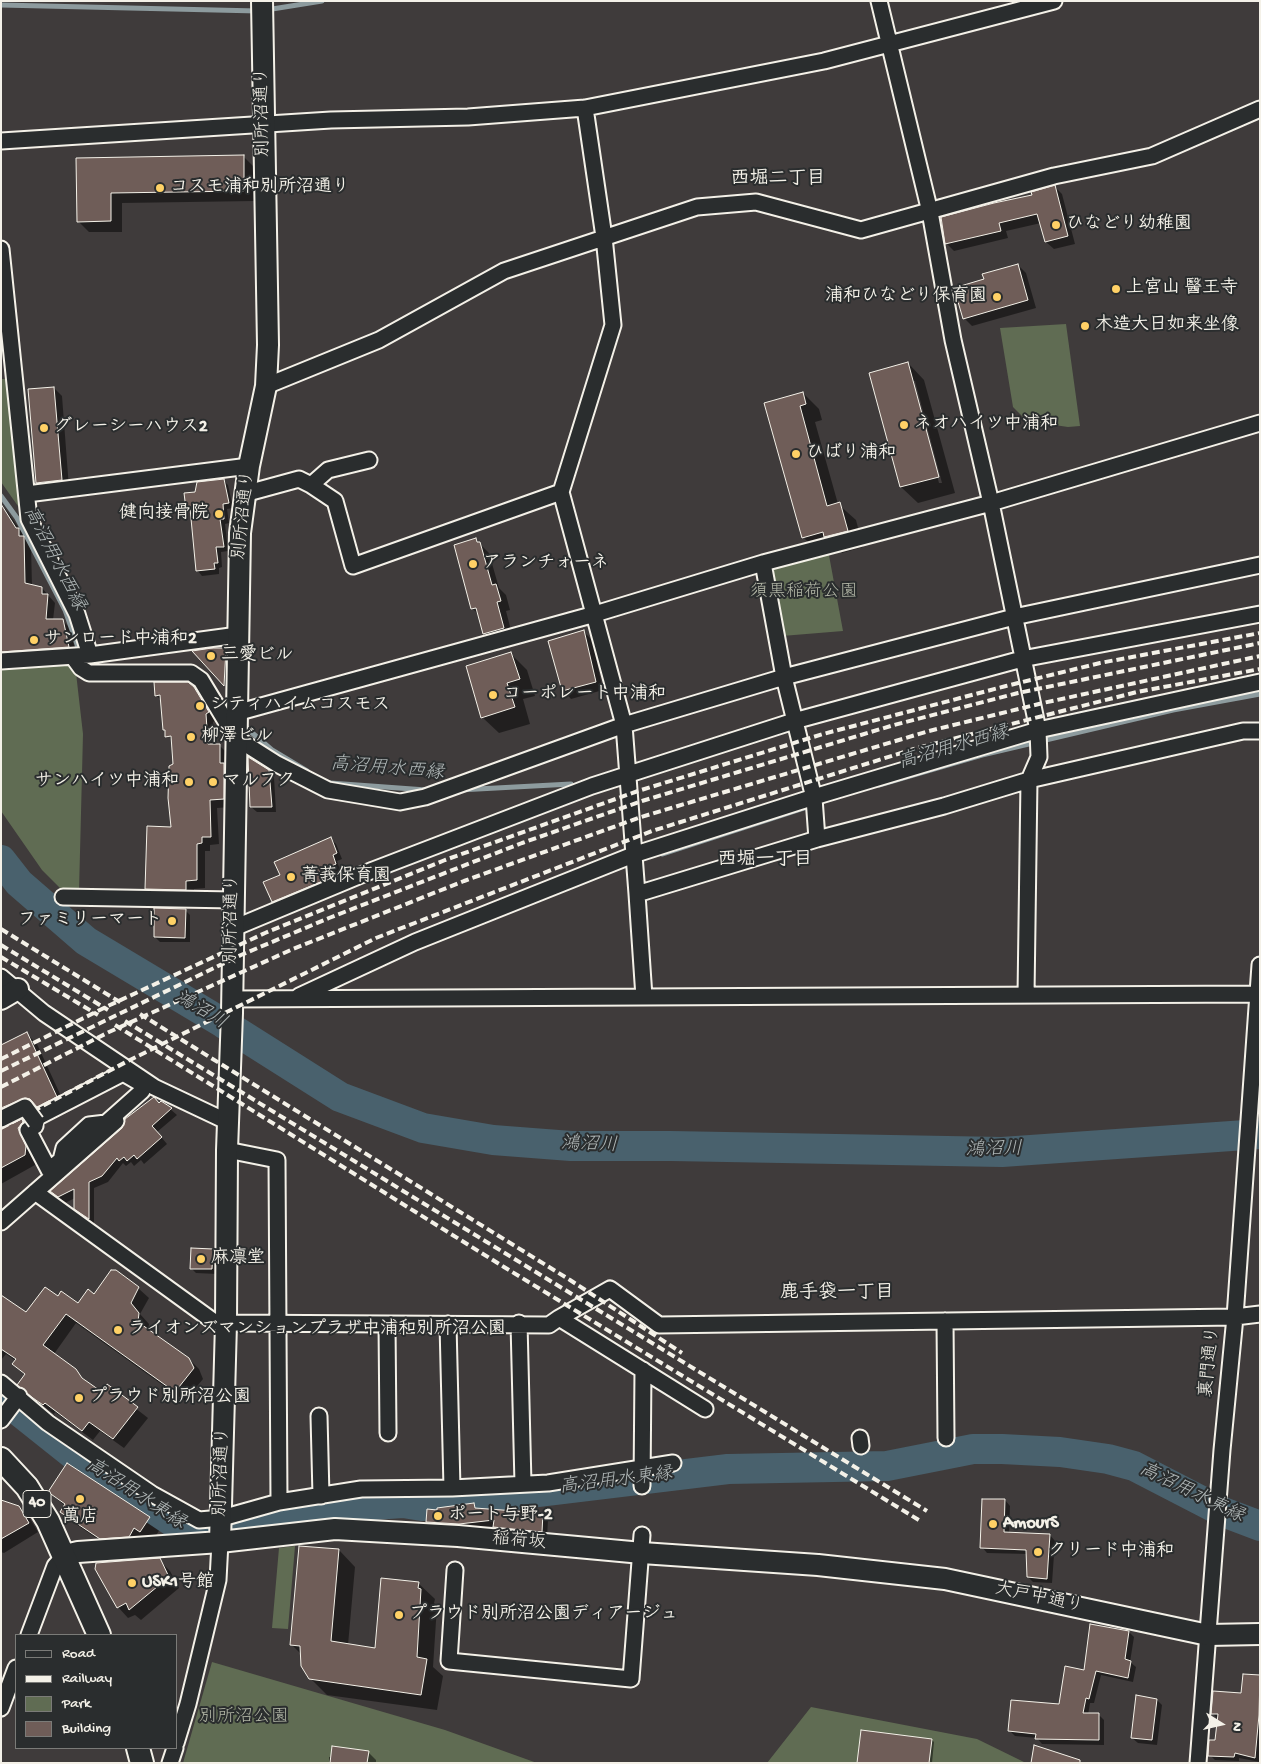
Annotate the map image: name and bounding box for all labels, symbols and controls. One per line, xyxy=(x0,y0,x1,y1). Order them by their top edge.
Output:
street label: 別所沼通り xyxy=(252,67,276,157)
district label: 西堀二丁目 xyxy=(731,169,825,191)
place label: コスモ浦和別所沼通り xyxy=(170,177,350,199)
marker: コスモ浦和別所沼通り xyxy=(154,182,166,194)
place label: ひなどり幼稚園 xyxy=(1066,214,1192,236)
marker: ひなどり幼稚園 xyxy=(1050,219,1062,231)
place label: 上宮山 醫王寺 xyxy=(1126,278,1238,300)
marker: 上宮山 醫王寺 xyxy=(1110,283,1122,295)
place label: 浦和ひなどり保育園 xyxy=(825,286,987,308)
marker: 浦和ひなどり保育園 xyxy=(991,291,1003,303)
place label: 木造大日如来坐像 xyxy=(1095,315,1239,337)
marker: 木造大日如来坐像 xyxy=(1079,320,1091,332)
place label: ネオハイツ中浦和 xyxy=(914,414,1058,436)
place label: グレーシーハウス2 xyxy=(54,417,208,439)
marker: ネオハイツ中浦和 xyxy=(898,419,910,431)
marker: グレーシーハウス2 xyxy=(38,422,50,434)
place label: ひばり浦和 xyxy=(806,443,896,465)
marker: ひばり浦和 xyxy=(790,448,802,460)
street label: 別所沼通り xyxy=(230,469,260,561)
water label: 高沼用水西縁 xyxy=(17,503,89,615)
place label: 健向接骨院 xyxy=(119,503,209,525)
marker: 健向接骨院 xyxy=(213,508,225,520)
place label: アランチォーネ xyxy=(483,553,609,575)
marker: アランチォーネ xyxy=(467,558,479,570)
park label: 須黒稲荷公園 xyxy=(750,582,858,604)
place label: サンロード中浦和2 xyxy=(44,629,197,651)
marker: サンロード中浦和2 xyxy=(28,634,40,646)
place label: 三愛ビル xyxy=(221,645,293,667)
marker: 三愛ビル xyxy=(205,650,217,662)
place label: コーポレート中浦和 xyxy=(503,684,666,706)
marker: コーポレート中浦和 xyxy=(487,689,499,701)
place label: シティハイムコスモス xyxy=(210,695,390,717)
marker: シティハイムコスモス xyxy=(194,700,206,712)
water label: 高沼用水西縁 xyxy=(896,722,1012,776)
place label: 柳澤ビル xyxy=(201,726,273,748)
marker: 柳澤ビル xyxy=(185,731,197,743)
water label: 高沼用水西縁 xyxy=(329,754,445,786)
place label: サンハイツ中浦和 xyxy=(35,771,179,793)
place label: マルフク xyxy=(223,771,295,793)
marker: サンハイツ中浦和 xyxy=(183,776,195,788)
marker: マルフク xyxy=(207,776,219,788)
district label: 西堀一丁目 xyxy=(718,850,812,872)
place label: 菁莪保育園 xyxy=(301,866,391,888)
marker: 菁莪保育園 xyxy=(285,871,297,883)
street label: 別所沼通り xyxy=(221,874,245,964)
place label: ファミリーマート xyxy=(18,910,162,932)
marker: ファミリーマート xyxy=(166,915,178,927)
water label: 鴻沼川 xyxy=(170,987,230,1035)
water label: 鴻沼川 xyxy=(560,1134,618,1158)
water label: 鴻沼川 xyxy=(965,1139,1023,1163)
place label: 麻凛堂 xyxy=(211,1248,265,1270)
marker: 麻凛堂 xyxy=(195,1253,207,1265)
district label: 鹿手袋一丁目 xyxy=(780,1283,894,1305)
place label: ライオンズマンションプラザ中浦和別所沼公園 xyxy=(128,1319,506,1341)
marker: ライオンズマンションプラザ中浦和別所沼公園 xyxy=(112,1324,124,1336)
street label: 裏門通り xyxy=(1196,1325,1226,1399)
place label: プラウド別所沼公園 xyxy=(89,1387,251,1409)
marker: プラウド別所沼公園 xyxy=(73,1392,85,1404)
street label: 別所沼通り xyxy=(211,1427,235,1517)
water label: 高沼用水東縁 xyxy=(81,1454,189,1536)
water label: 高沼用水東縁 xyxy=(1135,1459,1247,1529)
water label: 高沼用水東縁 xyxy=(558,1464,674,1500)
road number: 40 xyxy=(23,1490,51,1518)
marker: 萬店 xyxy=(74,1493,86,1505)
place label: ポート与野-2 xyxy=(448,1505,552,1527)
place label: 萬店 xyxy=(62,1507,98,1529)
marker: ポート与野-2 xyxy=(432,1510,444,1522)
place label: AmourS xyxy=(1003,1513,1059,1535)
marker: AmourS xyxy=(987,1518,999,1530)
street label: 稲荷坂 xyxy=(491,1529,547,1555)
place label: クリード中浦和 xyxy=(1048,1541,1174,1563)
marker: クリード中浦和 xyxy=(1032,1546,1044,1558)
place label: USK1号館 xyxy=(142,1572,214,1594)
marker: USK1号館 xyxy=(126,1577,138,1589)
street label: 大戸中通り xyxy=(993,1579,1085,1619)
place label: プラウド別所沼公園ディアージュ xyxy=(409,1604,678,1626)
marker: プラウド別所沼公園ディアージュ xyxy=(393,1609,405,1621)
legend xyxy=(15,1634,178,1749)
text: Road xyxy=(62,1645,95,1663)
text: Railway xyxy=(62,1670,112,1688)
text: Park xyxy=(62,1695,91,1713)
north arrow xyxy=(1196,1699,1246,1749)
park label: 別所沼公園 xyxy=(199,1707,289,1729)
text: Building xyxy=(62,1720,111,1738)
text: N xyxy=(1227,1721,1245,1733)

